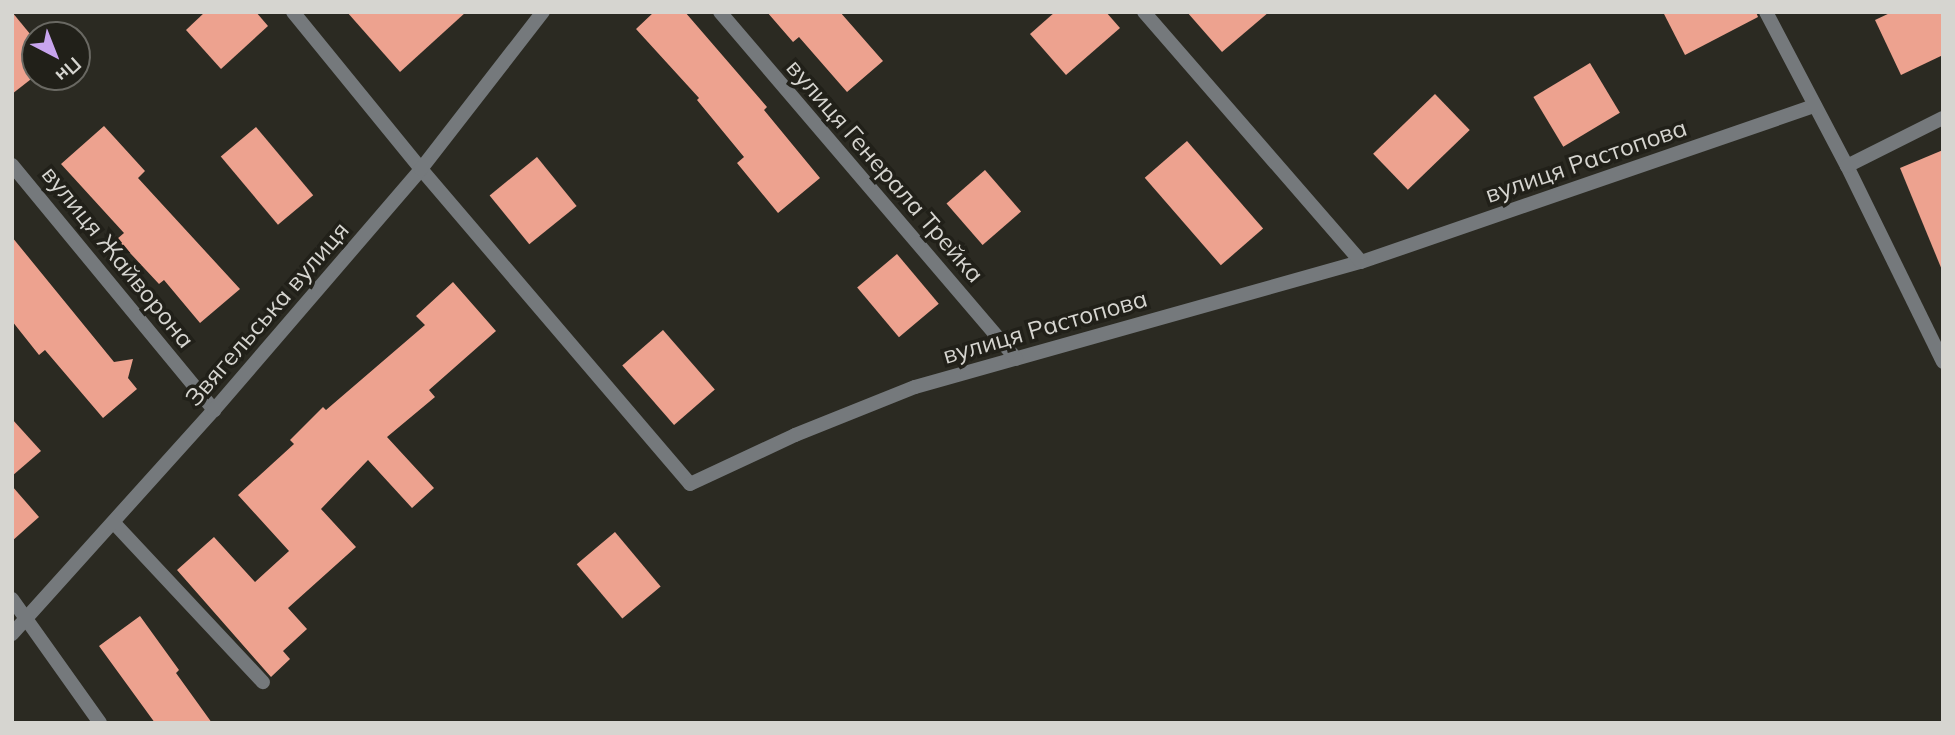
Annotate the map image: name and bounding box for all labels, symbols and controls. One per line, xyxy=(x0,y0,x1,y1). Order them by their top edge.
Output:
north arrow xyxy=(21,21,91,91)
text: Пн xyxy=(51,52,87,88)
street label: вулиця Генерала Трейка xyxy=(780,54,990,288)
street label: вулиця Растопова xyxy=(1481,113,1691,209)
street label: вулиця Жайворона xyxy=(36,160,200,354)
street label: Звягельська вулиця xyxy=(179,216,355,412)
street label: вулиця Растопова xyxy=(939,284,1151,370)

